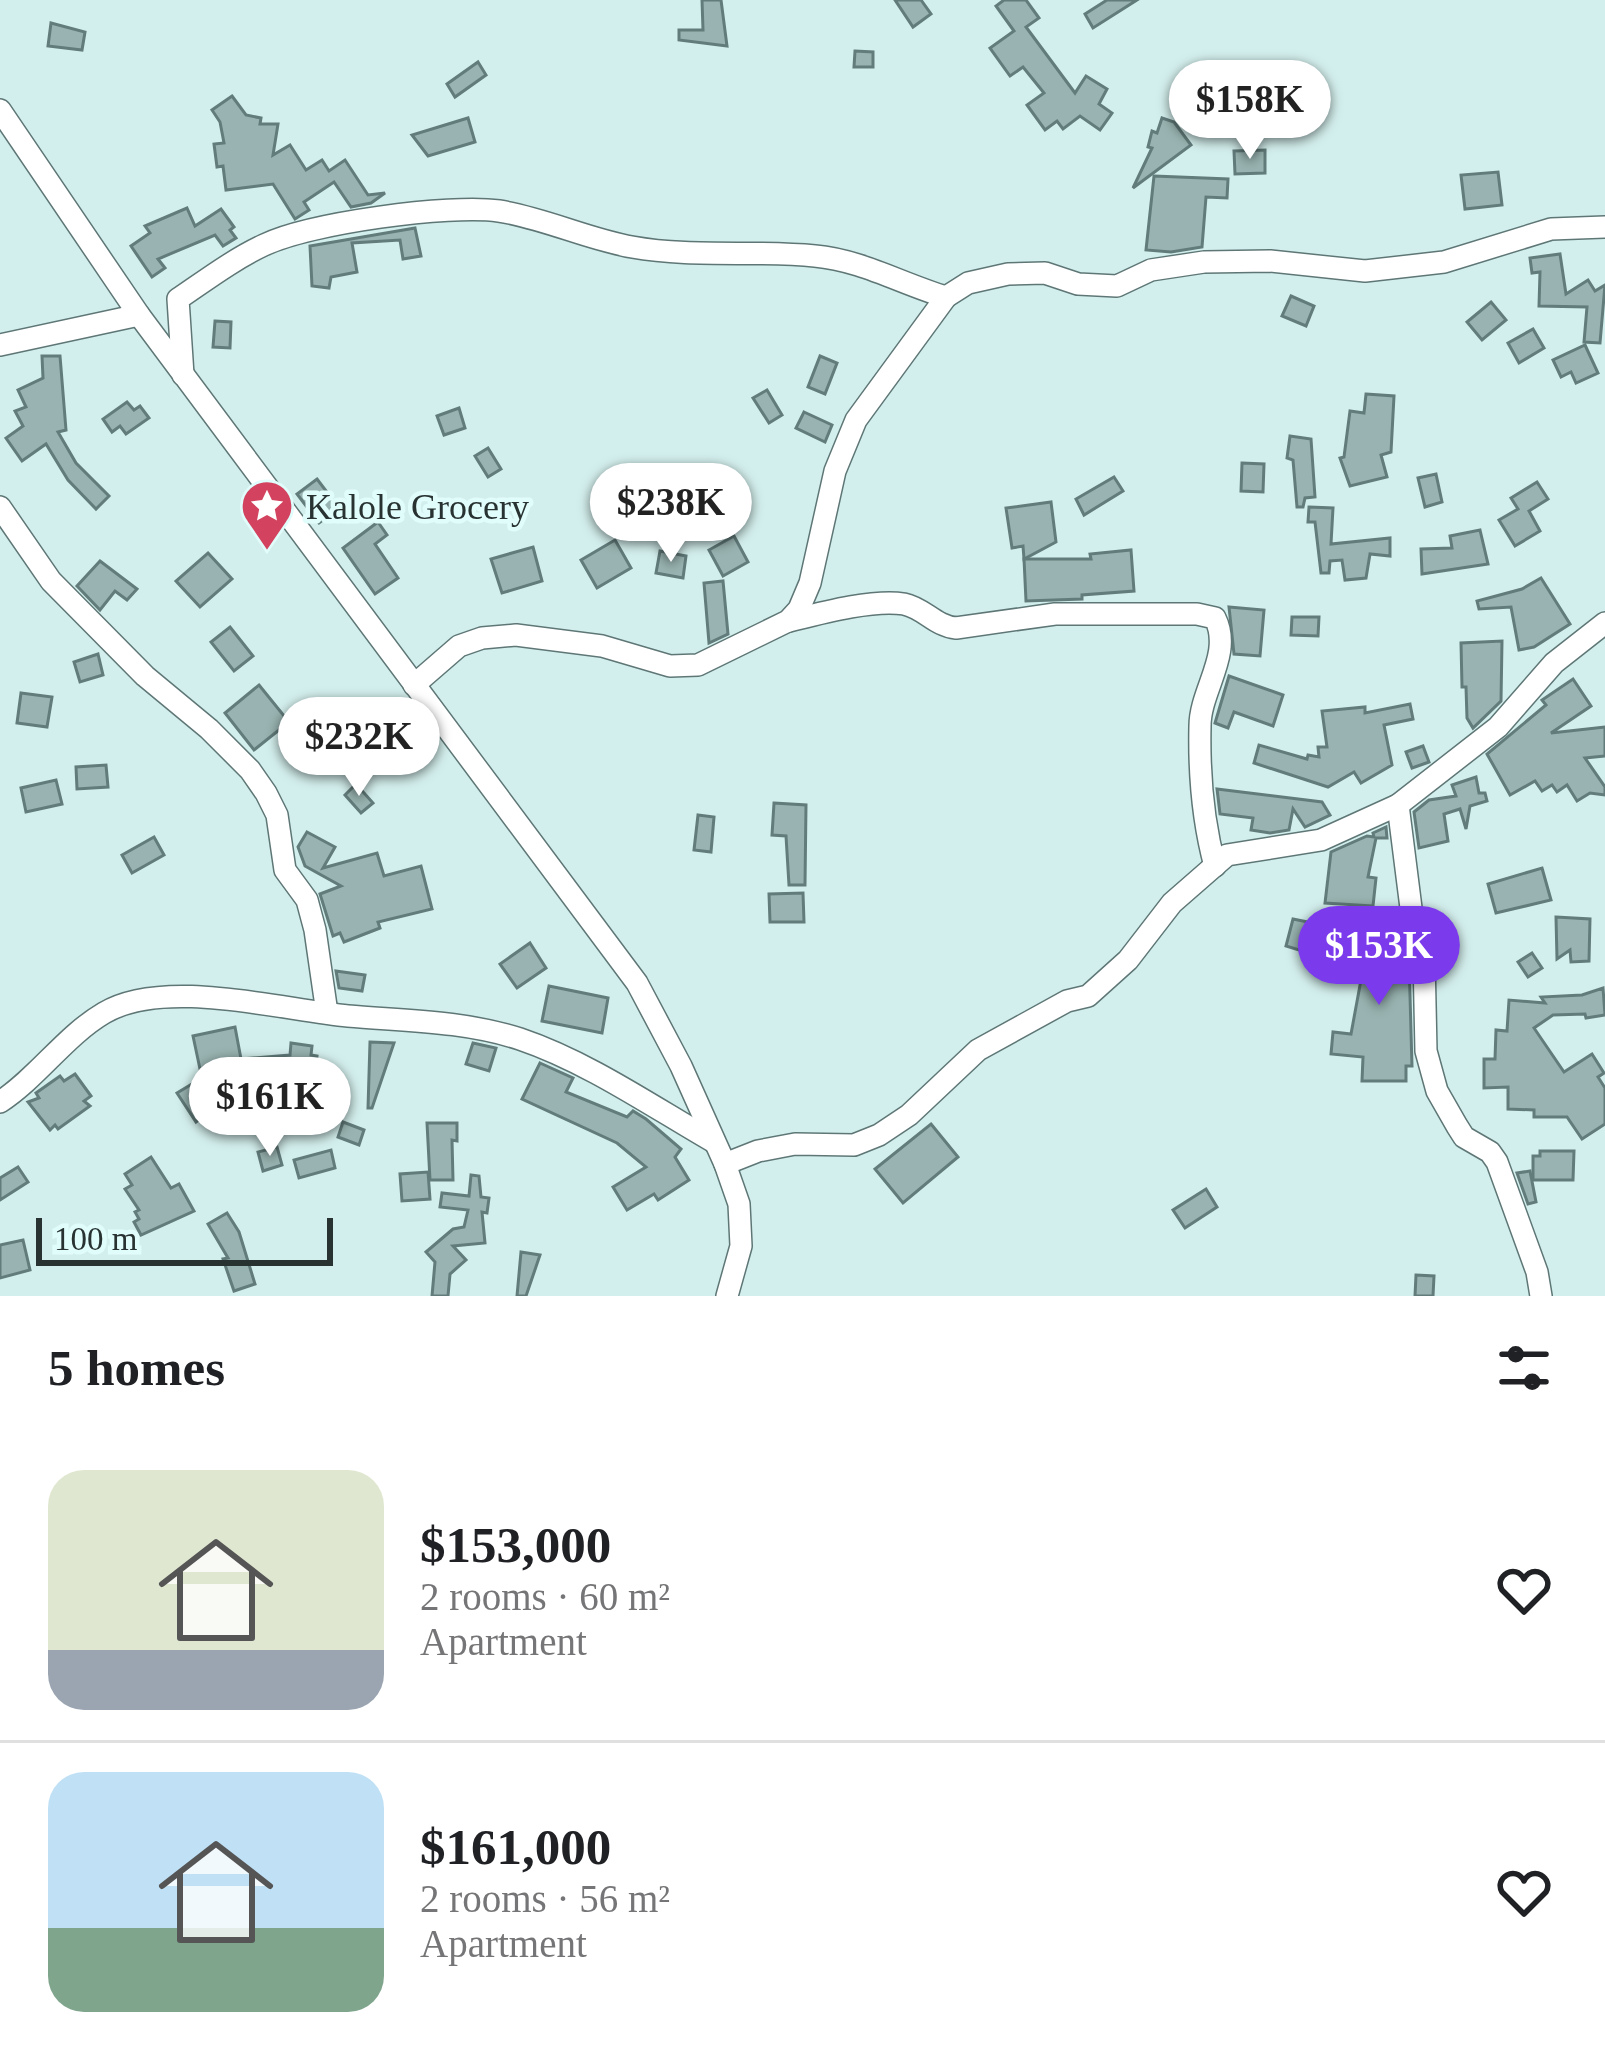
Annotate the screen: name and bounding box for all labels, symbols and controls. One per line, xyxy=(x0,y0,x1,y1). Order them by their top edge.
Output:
pin: $158K xyxy=(1166,60,1334,162)
text: $158K xyxy=(1196,77,1304,120)
pin: $238K xyxy=(587,463,755,565)
place icon: Kalole Grocery xyxy=(239,478,295,552)
text: $238K xyxy=(617,480,725,523)
place label: Kalole Grocery xyxy=(306,487,529,527)
pin: $232K xyxy=(275,697,443,799)
text: $232K xyxy=(305,714,413,757)
pin: $153K xyxy=(1295,906,1463,1008)
text: $153K xyxy=(1325,923,1433,966)
pin: $161K xyxy=(186,1057,354,1159)
text: $161K xyxy=(216,1074,324,1117)
scale bar xyxy=(36,1212,333,1265)
text: 100 m xyxy=(54,1221,137,1257)
icon: filters xyxy=(1491,1335,1557,1401)
text: 5 homes xyxy=(48,1340,225,1396)
text: $153,000 xyxy=(420,1517,611,1573)
icon: home xyxy=(144,1518,288,1662)
icon: heart xyxy=(1491,1557,1557,1623)
text: 2 rooms · 60 m² xyxy=(420,1575,670,1618)
text: Apartment xyxy=(420,1620,587,1663)
text: $161,000 xyxy=(420,1819,611,1875)
icon: home xyxy=(144,1820,288,1964)
icon: heart xyxy=(1491,1859,1557,1925)
text: 2 rooms · 56 m² xyxy=(420,1877,670,1920)
text: Apartment xyxy=(420,1922,587,1965)

